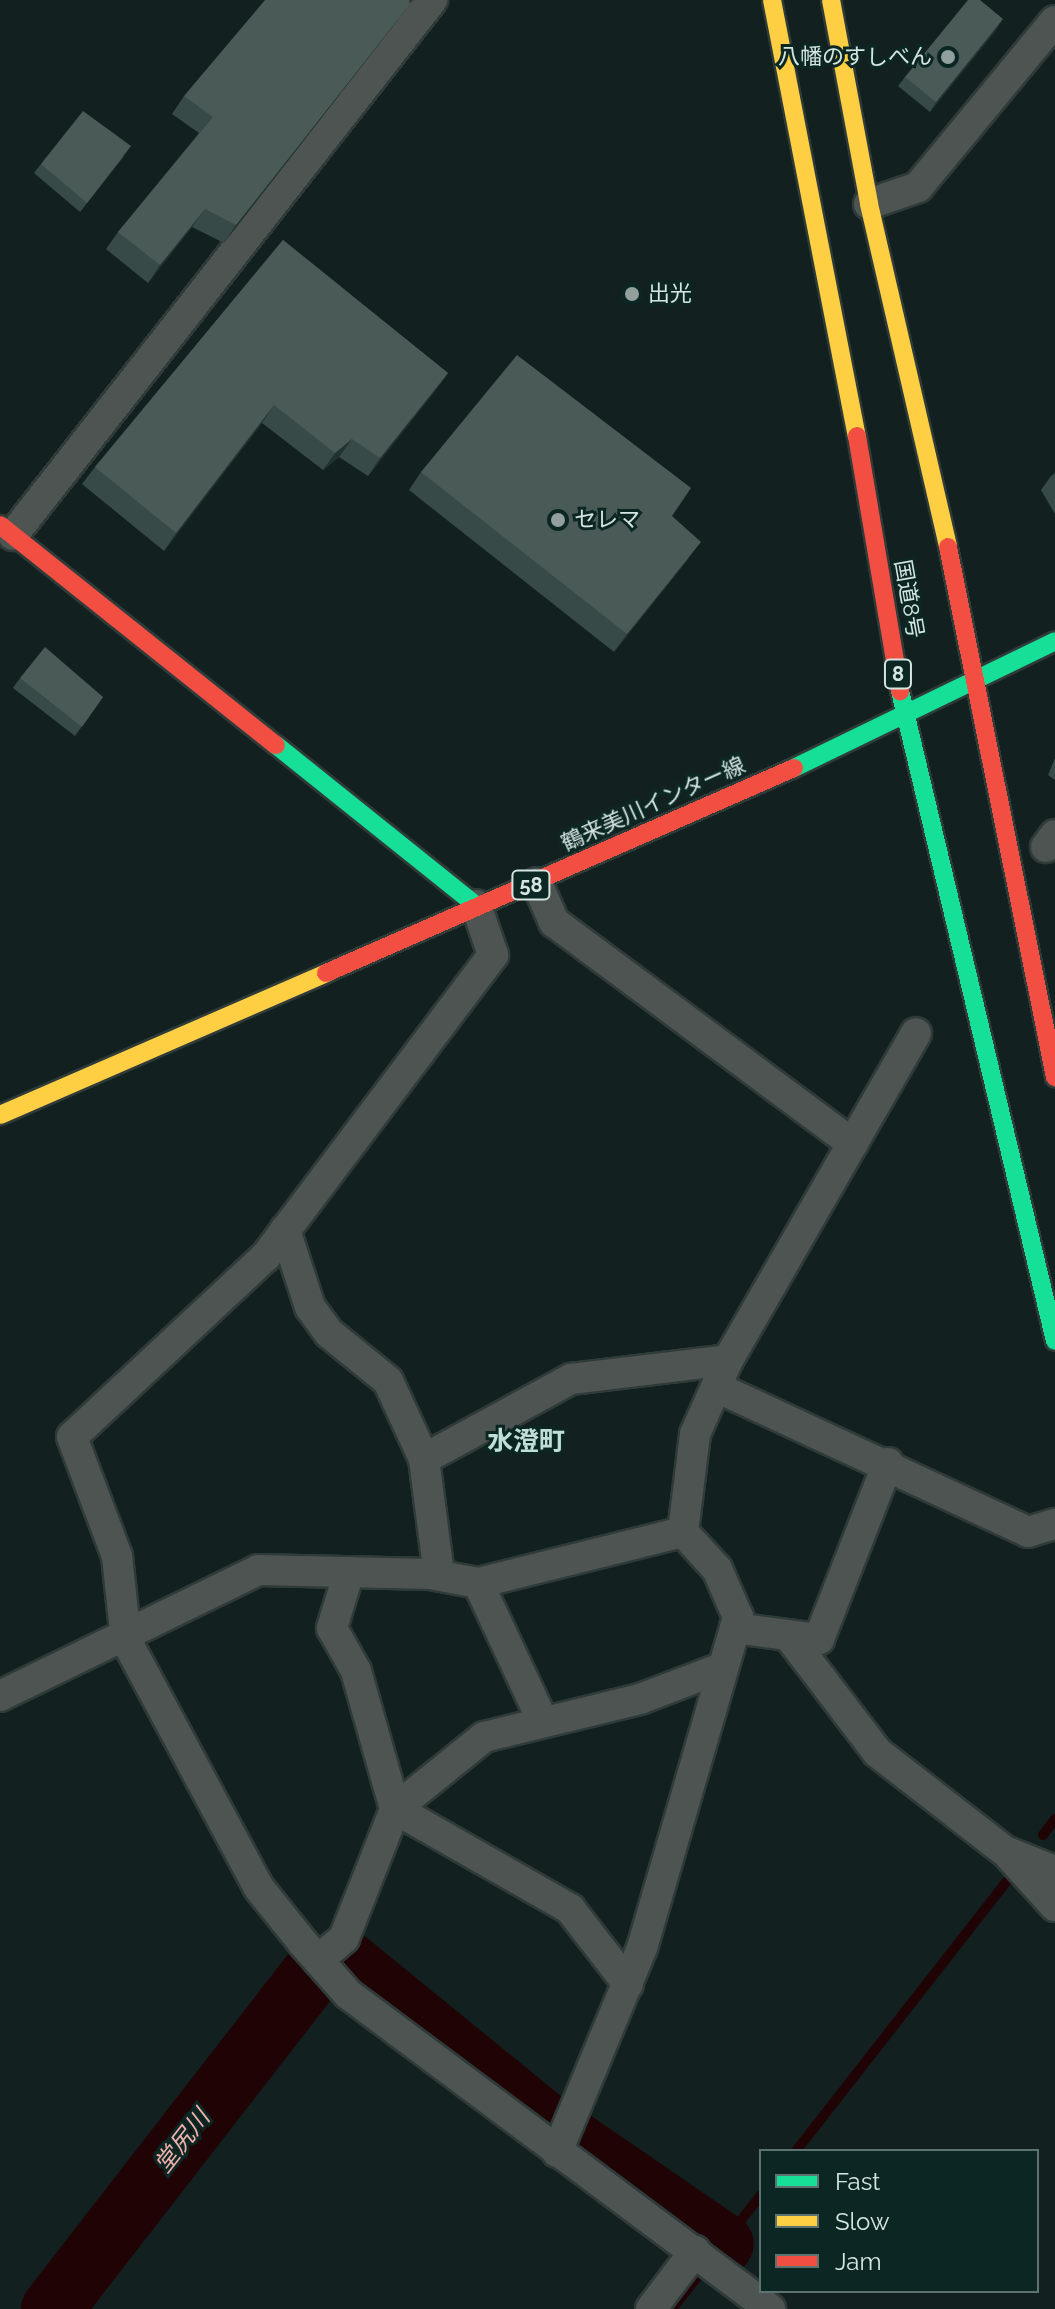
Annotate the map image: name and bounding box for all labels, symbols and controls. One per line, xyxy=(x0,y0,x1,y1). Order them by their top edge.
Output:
place label: 八幡のすしべん xyxy=(778,44,932,70)
marker: 八幡のすしべん xyxy=(939,48,957,66)
place label: 出光 xyxy=(648,281,692,307)
marker: 出光 xyxy=(623,285,641,303)
place label: セレマ xyxy=(574,507,640,533)
marker: セレマ xyxy=(549,511,567,529)
street label: 国道8号 xyxy=(889,558,929,640)
road number: 8 xyxy=(882,658,914,690)
street label: 鶴来美川インター線 xyxy=(557,752,749,856)
road number: 58 xyxy=(511,869,551,901)
district label: 水澄町 xyxy=(487,1426,565,1458)
water label: 堂尻川 xyxy=(148,2104,216,2178)
legend xyxy=(759,2149,1039,2293)
text: Fast xyxy=(835,2167,880,2196)
text: Slow xyxy=(835,2207,889,2236)
text: Jam xyxy=(835,2247,881,2276)

